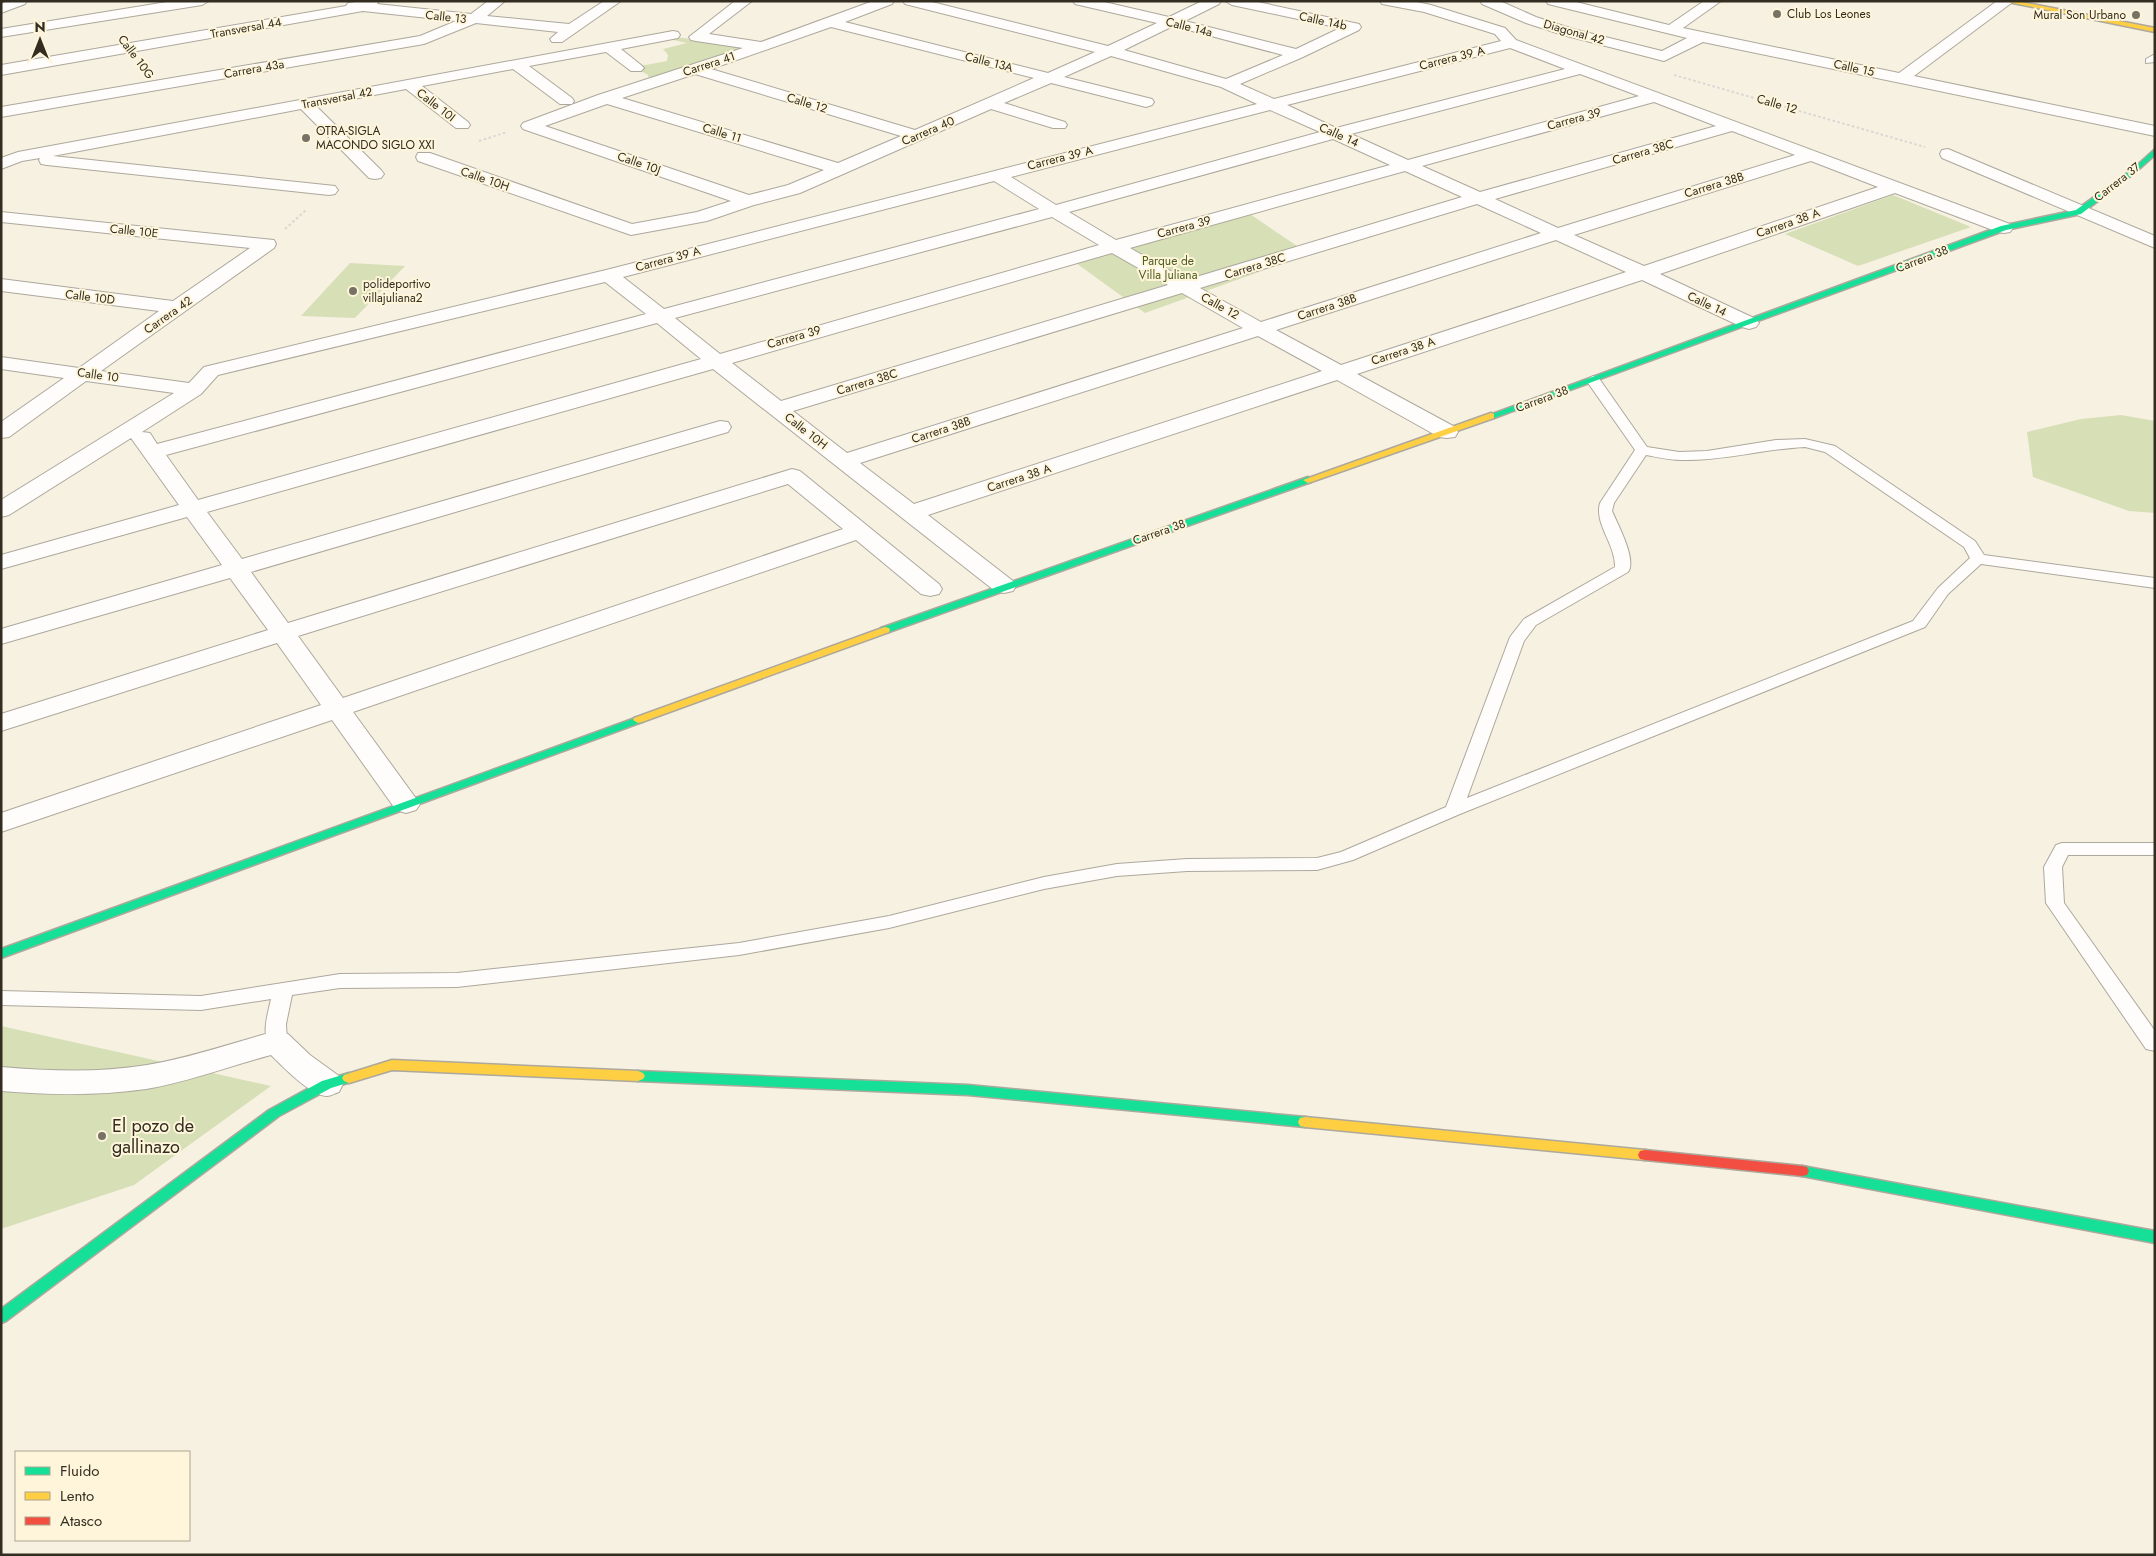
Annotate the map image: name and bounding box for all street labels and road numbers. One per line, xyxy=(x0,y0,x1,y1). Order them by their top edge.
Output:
street label: Calle 13 xyxy=(425,6,468,28)
street label: Calle 14b xyxy=(1297,7,1349,35)
street label: Transversal 44 xyxy=(209,13,283,43)
street label: Calle 14a xyxy=(1164,13,1214,42)
street label: Diagonal 42 xyxy=(1541,15,1607,49)
street label: Calle 10G xyxy=(113,31,159,83)
street label: Carrera 39 A xyxy=(1417,41,1487,75)
street label: Carrera 41 xyxy=(680,47,738,81)
street label: Calle 13A xyxy=(963,47,1015,77)
street label: Carrera 43a xyxy=(222,55,286,83)
street label: Calle 15 xyxy=(1832,55,1876,81)
street label: Transversal 42 xyxy=(300,82,374,114)
street label: Calle 10I xyxy=(413,84,459,126)
street label: Calle 12 xyxy=(785,88,830,118)
street label: Calle 12 xyxy=(1755,90,1800,118)
street label: Carrera 39 xyxy=(1545,103,1603,135)
street label: Carrera 40 xyxy=(899,112,957,150)
street label: Calle 14 xyxy=(1316,118,1362,152)
street label: Calle 11 xyxy=(700,119,744,147)
street label: Carrera 38C xyxy=(1610,135,1676,169)
street label: Carrera 39 A xyxy=(1025,141,1095,175)
street label: Calle 10J xyxy=(615,147,663,179)
street label: Carrera 37 xyxy=(2090,158,2145,206)
street label: Calle 10H xyxy=(458,162,512,196)
street label: Carrera 38B xyxy=(1682,167,1746,203)
street label: Carrera 38 A xyxy=(1754,204,1822,242)
street label: Carrera 39 xyxy=(1155,211,1213,243)
street label: Calle 10E xyxy=(109,220,159,242)
street label: Carrera 38 xyxy=(1893,241,1951,277)
street label: Carrera 39 A xyxy=(633,242,703,276)
street label: Carrera 38C xyxy=(1222,248,1288,284)
street label: Calle 10D xyxy=(64,285,116,309)
street label: Calle 14 xyxy=(1684,287,1730,321)
street label: Calle 12 xyxy=(1197,288,1243,324)
street label: Carrera 38B xyxy=(1295,289,1359,325)
street label: Carrera 42 xyxy=(140,292,196,338)
street label: Carrera 39 xyxy=(765,321,823,353)
street label: Carrera 38 A xyxy=(1369,332,1437,370)
street label: Calle 10 xyxy=(76,363,120,387)
street label: Carrera 38C xyxy=(834,364,900,400)
street label: Carrera 38 xyxy=(1513,381,1571,417)
street label: Calle 10H xyxy=(781,408,831,454)
street label: Carrera 38B xyxy=(909,412,973,448)
street label: Carrera 38 A xyxy=(985,459,1053,497)
street label: Carrera 38 xyxy=(1130,515,1188,549)

